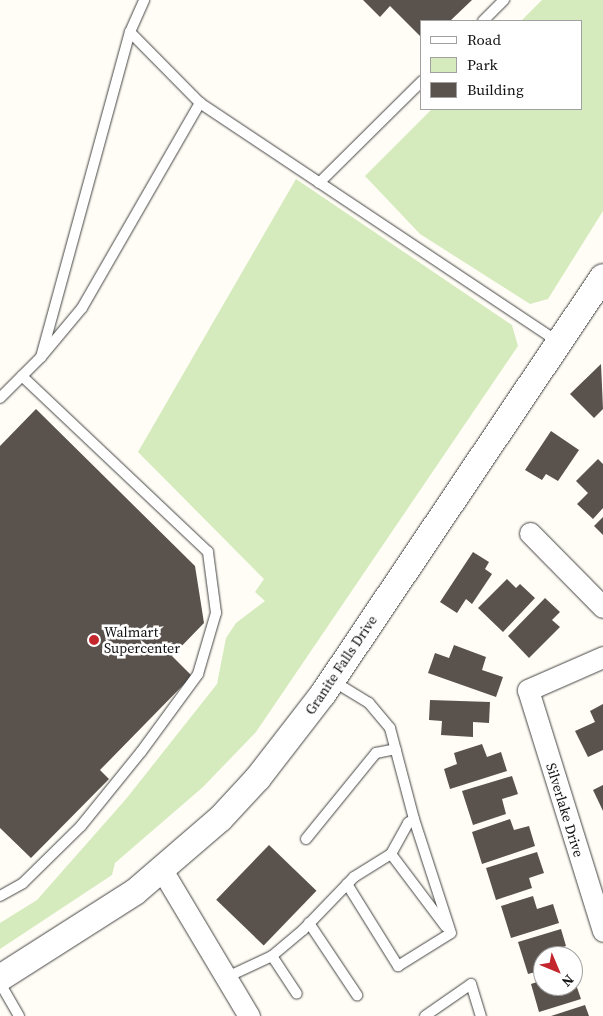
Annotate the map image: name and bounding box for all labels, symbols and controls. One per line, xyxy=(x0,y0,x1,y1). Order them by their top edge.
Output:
legend xyxy=(420,20,583,110)
text: Road xyxy=(467,29,501,50)
text: Park xyxy=(467,54,498,75)
text: Building xyxy=(467,79,524,100)
street label: Granite Falls Drive xyxy=(302,612,380,718)
place label: Walmart Supercenter xyxy=(104,624,180,656)
marker: Walmart Supercenter xyxy=(88,634,100,646)
street label: Silverlake Drive xyxy=(543,761,587,859)
north arrow xyxy=(533,946,583,996)
text: N xyxy=(557,970,579,992)

